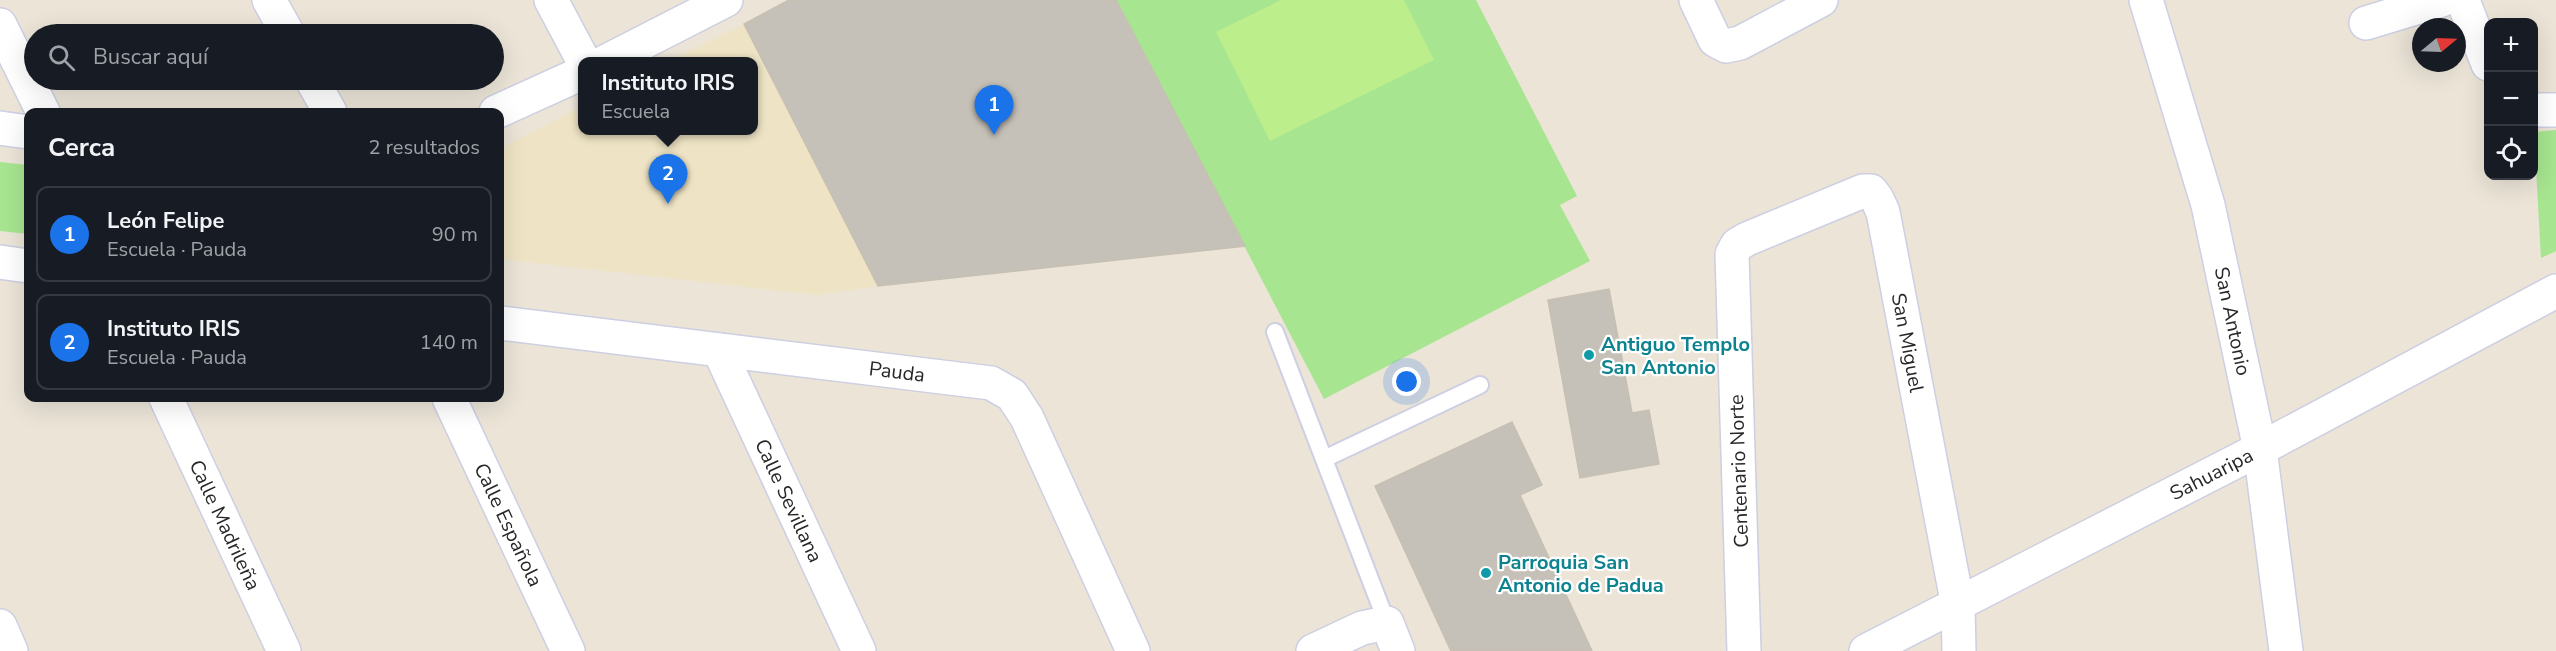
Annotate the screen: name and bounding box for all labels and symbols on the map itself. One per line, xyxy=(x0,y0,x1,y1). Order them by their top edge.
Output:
north arrow xyxy=(2412,18,2466,72)
pin: 1 xyxy=(974,86,1014,135)
pin: 2 xyxy=(648,154,688,204)
street label: San Antonio xyxy=(2208,264,2257,378)
street label: San Miguel xyxy=(1885,291,1931,395)
place label: Antiguo Templo San Antonio xyxy=(1601,331,1750,381)
marker: Antiguo Templo San Antonio xyxy=(1582,348,1596,362)
street label: Pauda xyxy=(867,355,927,388)
your location xyxy=(1392,367,1421,396)
street label: Centenario Norte xyxy=(1723,394,1755,548)
street label: Calle Sevillana xyxy=(749,434,829,567)
street label: Sahuaripa xyxy=(2165,441,2258,507)
street label: Calle Madrileña xyxy=(183,455,267,594)
street label: Calle Española xyxy=(468,458,549,591)
place label: Parroquia San Antonio de Padua xyxy=(1498,549,1664,599)
marker: Parroquia San Antonio de Padua xyxy=(1479,566,1493,580)

